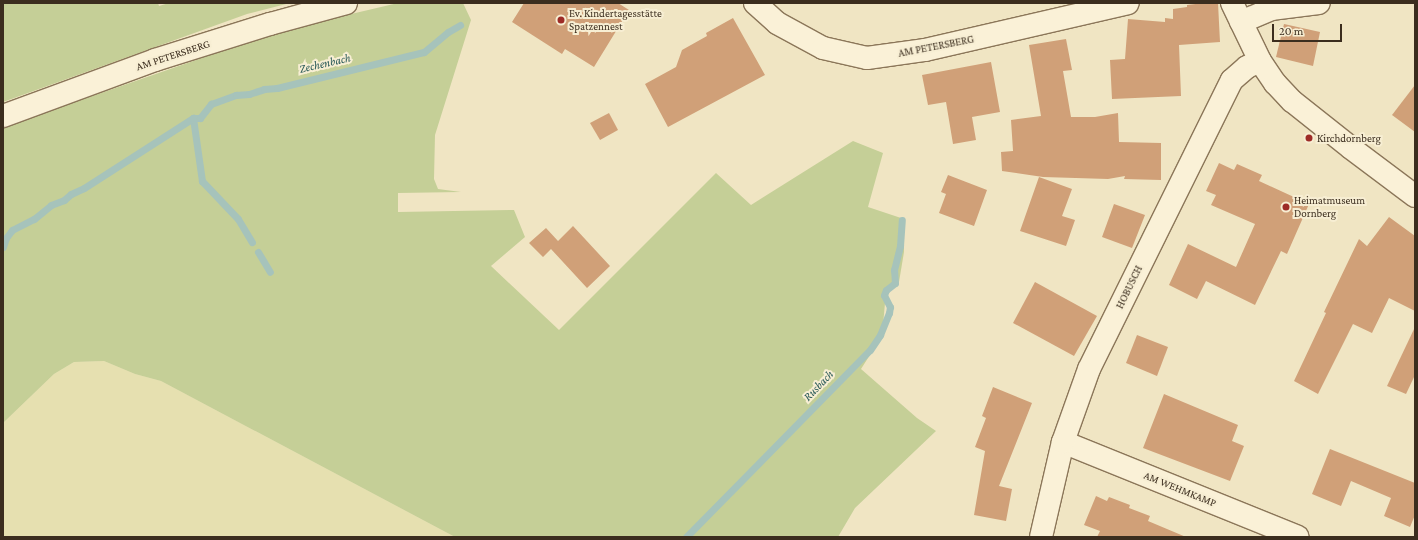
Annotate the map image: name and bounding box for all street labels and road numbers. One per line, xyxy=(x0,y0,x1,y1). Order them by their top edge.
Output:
street label: AM PETERSBERG xyxy=(897,32,975,60)
street label: AM PETERSBERG xyxy=(134,37,212,73)
street label: HOBUSCH xyxy=(1113,263,1145,311)
street label: AM WEHMKAMP xyxy=(1142,468,1218,510)

